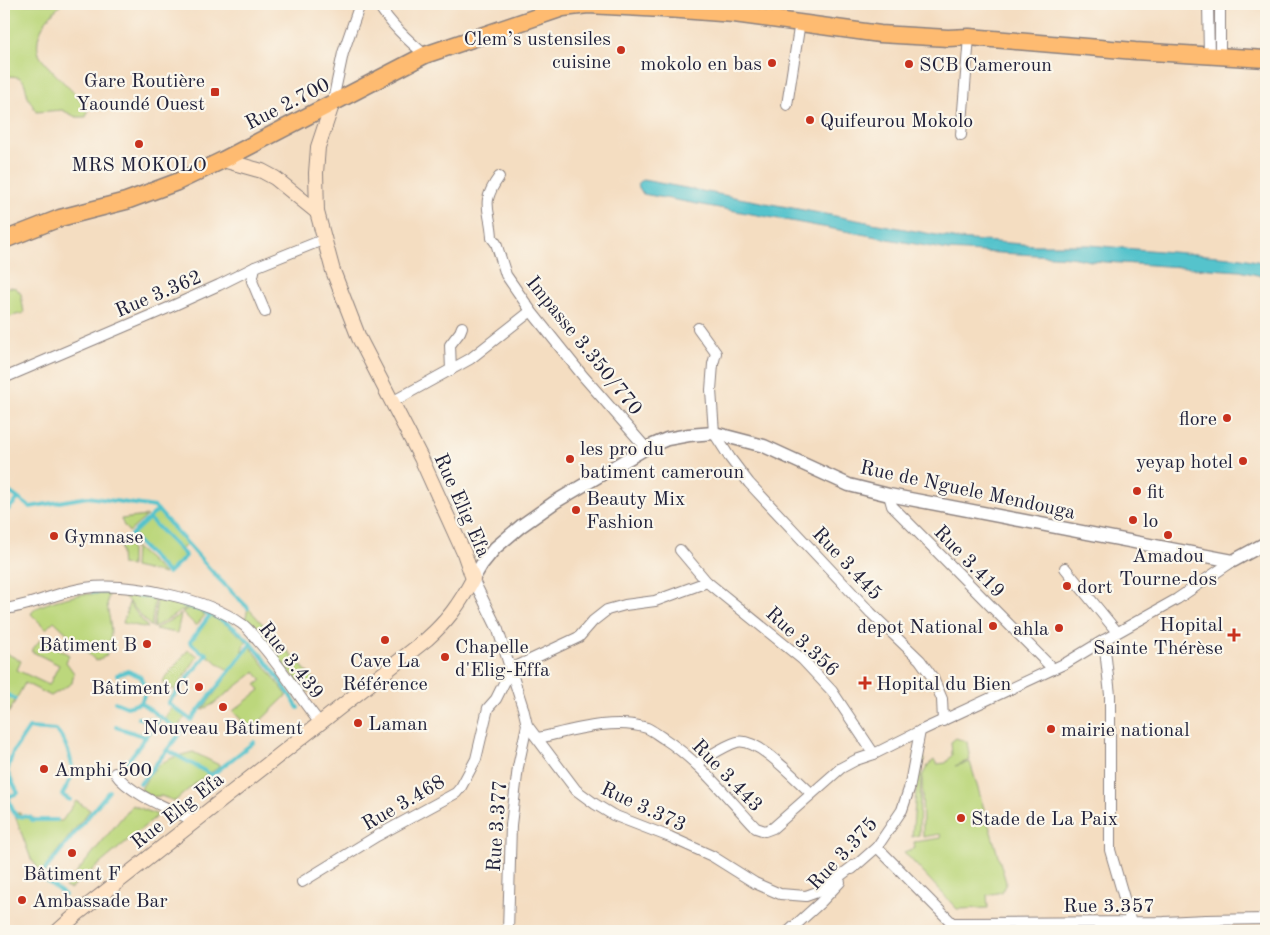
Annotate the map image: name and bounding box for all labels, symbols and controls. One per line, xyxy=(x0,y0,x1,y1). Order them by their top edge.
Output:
place label: Clem’s ustensiles cuisine xyxy=(464,30,611,73)
marker: Clem’s ustensiles cuisine xyxy=(615,44,627,56)
place label: mokolo en bas xyxy=(641,55,762,75)
place label: SCB Cameroun xyxy=(919,56,1052,76)
marker: mokolo en bas xyxy=(766,57,778,69)
marker: SCB Cameroun xyxy=(903,58,915,70)
place label: Gare Routière Yaoundé Ouest xyxy=(76,72,205,115)
street label: Rue 2.700 xyxy=(242,75,333,135)
marker: Gare Routière Yaoundé Ouest xyxy=(209,86,221,98)
place label: Quifeurou Mokolo xyxy=(820,112,973,132)
marker: Quifeurou Mokolo xyxy=(804,114,816,126)
marker: MRS MOKOLO xyxy=(133,138,145,150)
place label: MRS MOKOLO xyxy=(71,156,207,176)
street label: Rue 3.362 xyxy=(113,268,205,322)
street label: Impasse 3.350/770 xyxy=(522,273,645,419)
place label: flore xyxy=(1179,410,1217,430)
marker: flore xyxy=(1221,412,1233,424)
place label: les pro du batiment cameroun xyxy=(580,440,744,483)
street label: Rue Elig Efa xyxy=(429,451,493,561)
marker: les pro du batiment cameroun xyxy=(564,453,576,465)
place label: yeyap hotel xyxy=(1136,453,1233,473)
marker: yeyap hotel xyxy=(1237,455,1249,467)
street label: Rue de Nguele Mendouga xyxy=(858,458,1077,524)
place label: fit xyxy=(1147,483,1165,503)
marker: fit xyxy=(1131,485,1143,497)
place label: Beauty Mix Fashion xyxy=(586,490,685,533)
marker: Beauty Mix Fashion xyxy=(570,504,582,516)
place label: lo xyxy=(1143,512,1158,532)
marker: lo xyxy=(1127,514,1139,526)
street label: Rue 3.419 xyxy=(929,522,1008,602)
street label: Rue 3.445 xyxy=(808,524,885,605)
place label: Gymnase xyxy=(64,528,143,548)
marker: Amadou Tourne-dos xyxy=(1162,529,1174,541)
marker: Gymnase xyxy=(48,530,60,542)
place label: Amadou Tourne-dos xyxy=(1119,547,1217,590)
place label: dort xyxy=(1077,578,1113,598)
marker: dort xyxy=(1061,580,1073,592)
street label: Rue 3.356 xyxy=(761,604,842,681)
place label: Hopital Sainte Thérèse xyxy=(1093,616,1223,659)
place label: depot National xyxy=(857,618,983,638)
street label: Rue 3.439 xyxy=(254,619,327,704)
marker: depot National xyxy=(987,620,999,632)
place label: ahla xyxy=(1013,620,1049,640)
marker: ahla xyxy=(1053,622,1065,634)
marker: Hopital Sainte Thérèse xyxy=(1227,628,1241,642)
marker: Cave La Référence xyxy=(379,634,391,646)
place label: Bâtiment B xyxy=(39,636,137,656)
marker: Bâtiment B xyxy=(141,638,153,650)
place label: Chapelle d'Elig-Effa xyxy=(455,638,550,681)
marker: Chapelle d'Elig-Effa xyxy=(439,651,451,663)
place label: Cave La Référence xyxy=(342,652,428,695)
place label: Hopital du Bien xyxy=(876,675,1011,695)
marker: Hopital du Bien xyxy=(858,676,872,690)
place label: Bâtiment C xyxy=(91,679,189,699)
marker: Bâtiment C xyxy=(193,681,205,693)
marker: Nouveau Bâtiment xyxy=(217,701,229,713)
place label: Laman xyxy=(368,715,428,735)
marker: Laman xyxy=(352,717,364,729)
place label: Nouveau Bâtiment xyxy=(143,719,303,739)
place label: mairie national xyxy=(1061,721,1190,741)
marker: mairie national xyxy=(1045,723,1057,735)
street label: Rue 3.443 xyxy=(687,736,766,816)
place label: Amphi 500 xyxy=(54,761,152,781)
marker: Amphi 500 xyxy=(38,763,50,775)
street label: Rue Elig Efa xyxy=(128,769,228,854)
street label: Rue 3.468 xyxy=(359,772,449,835)
street label: Rue 3.373 xyxy=(597,779,689,836)
street label: Rue 3.377 xyxy=(485,780,511,873)
place label: Stade de La Paix xyxy=(971,810,1118,830)
marker: Stade de La Paix xyxy=(955,812,967,824)
street label: Rue 3.375 xyxy=(805,814,882,895)
marker: Bâtiment F xyxy=(66,847,78,859)
place label: Bâtiment F xyxy=(23,865,121,885)
place label: Ambassade Bar xyxy=(32,892,168,912)
marker: Ambassade Bar xyxy=(16,894,28,906)
street label: Rue 3.357 xyxy=(1063,897,1155,917)

